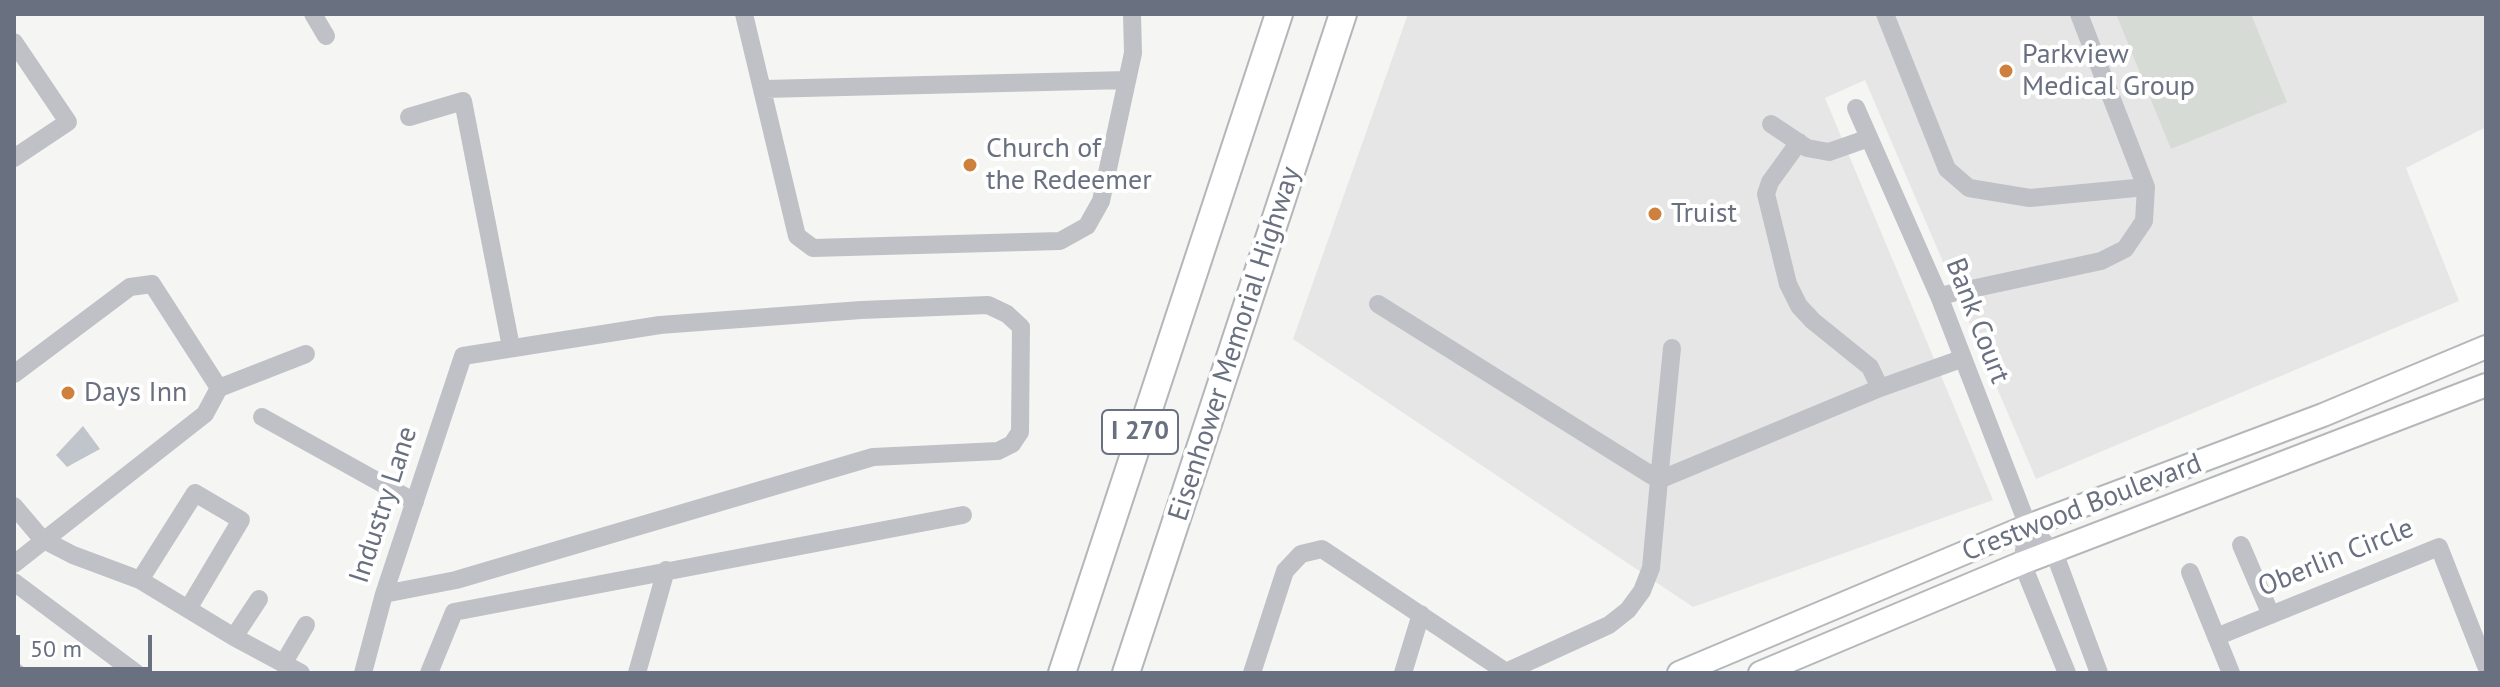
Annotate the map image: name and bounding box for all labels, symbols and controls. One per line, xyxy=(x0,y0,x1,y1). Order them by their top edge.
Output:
place label: Parkview Medical Group xyxy=(2022,38,2195,104)
marker: Parkview Medical Group xyxy=(1997,62,2015,80)
place label: Church of the Redeemer xyxy=(986,132,1152,198)
marker: Church of the Redeemer xyxy=(961,156,979,174)
street label: Eisenhower Memorial Highway xyxy=(1162,163,1308,525)
place label: Truist xyxy=(1671,197,1737,231)
marker: Truist xyxy=(1646,205,1664,223)
street label: Bank Court xyxy=(1938,254,2016,388)
place label: Days Inn xyxy=(84,376,187,410)
marker: Days Inn xyxy=(59,384,77,402)
road number: I 270 xyxy=(1102,410,1178,454)
street label: Industry Lane xyxy=(343,423,425,587)
street label: Crestwood Boulevard xyxy=(1958,447,2206,569)
street label: Oberlin Circle xyxy=(2253,512,2419,604)
scale bar xyxy=(20,619,156,669)
text: 50 m xyxy=(30,633,82,664)

